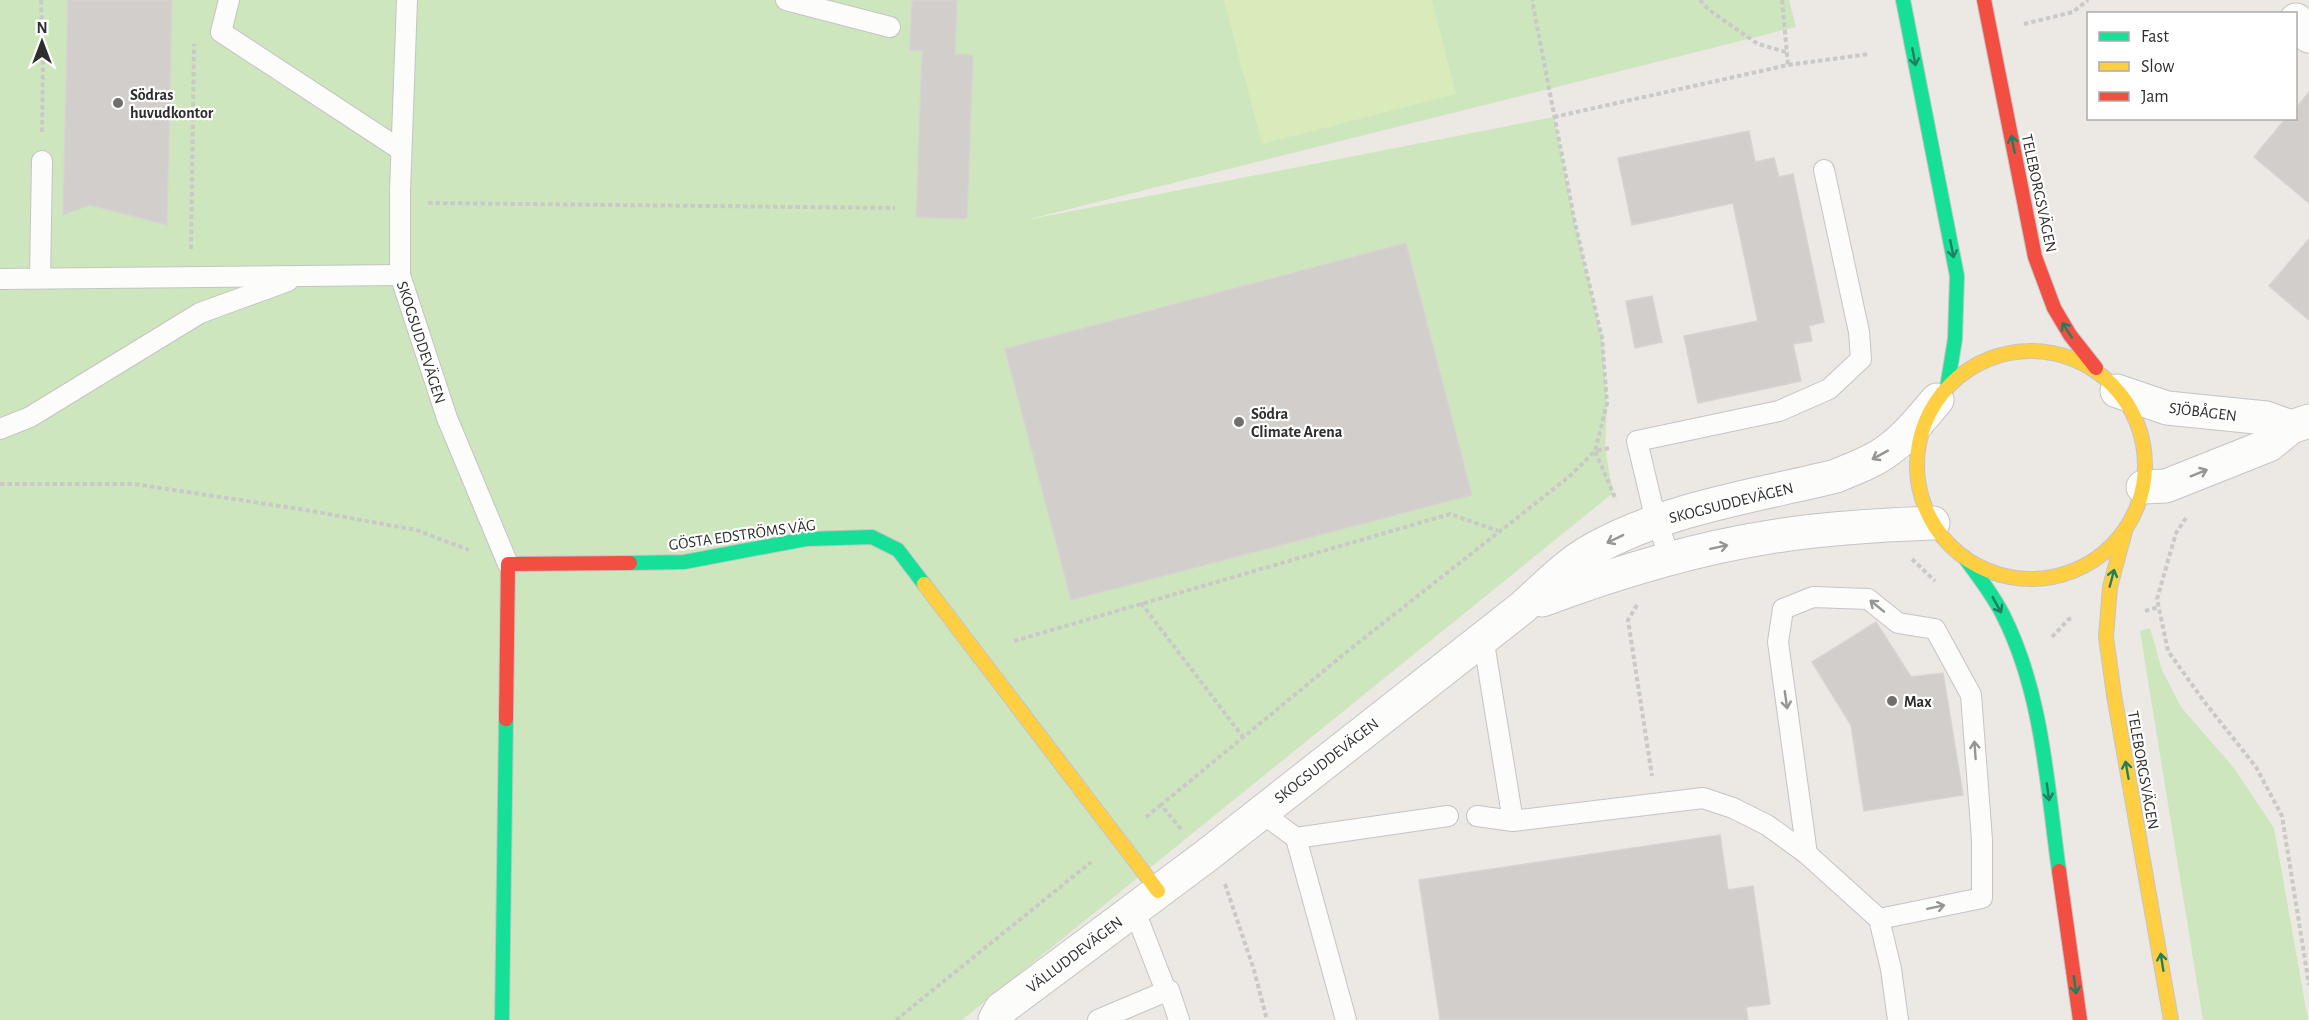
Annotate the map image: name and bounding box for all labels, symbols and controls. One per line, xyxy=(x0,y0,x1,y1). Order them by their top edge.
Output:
north arrow xyxy=(12,12,72,72)
legend xyxy=(2087,12,2297,120)
text: N xyxy=(36,20,48,36)
text: Fast xyxy=(2141,28,2169,46)
one-way arrow xyxy=(1909,47,1920,67)
text: Slow xyxy=(2141,58,2174,76)
place label: Södras huvudkontor xyxy=(130,87,214,121)
text: Jam xyxy=(2141,88,2169,106)
marker: Södras huvudkontor xyxy=(111,96,125,110)
street label: TELEBORGSVÄGEN xyxy=(2019,132,2061,254)
one-way arrow xyxy=(2007,135,2018,155)
one-way arrow xyxy=(1947,238,1958,258)
street label: SKOGSUDDEVÄGEN xyxy=(394,279,450,405)
one-way arrow xyxy=(2061,322,2073,339)
street label: SJÖBÅGEN xyxy=(2168,398,2238,424)
place label: Södra Climate Arena xyxy=(1251,406,1343,440)
marker: Södra Climate Arena xyxy=(1232,415,1246,429)
one-way arrow xyxy=(1872,449,1889,461)
one-way arrow xyxy=(2189,467,2207,478)
street label: SKOGSUDDEVÄGEN xyxy=(1667,478,1795,526)
street label: GÖSTA EDSTRÖMS VÄG xyxy=(667,515,817,553)
one-way arrow xyxy=(1607,533,1625,545)
one-way arrow xyxy=(1710,541,1729,553)
one-way arrow xyxy=(2107,568,2119,587)
one-way arrow xyxy=(1991,596,2003,613)
one-way arrow xyxy=(1869,599,1885,612)
one-way arrow xyxy=(1781,690,1792,710)
marker: Max xyxy=(1885,694,1899,708)
place label: Max xyxy=(1904,694,1932,710)
street label: TELEBORGSVÄGEN xyxy=(2125,709,2163,831)
street label: SKOGSUDDEVÄGEN xyxy=(1270,714,1382,806)
one-way arrow xyxy=(1969,740,1980,760)
one-way arrow xyxy=(2121,761,2132,781)
one-way arrow xyxy=(2042,781,2053,801)
one-way arrow xyxy=(1926,901,1945,912)
street label: VÄLLUDDEVÄGEN xyxy=(1022,912,1126,996)
one-way arrow xyxy=(2156,953,2167,973)
one-way arrow xyxy=(2069,975,2080,994)

